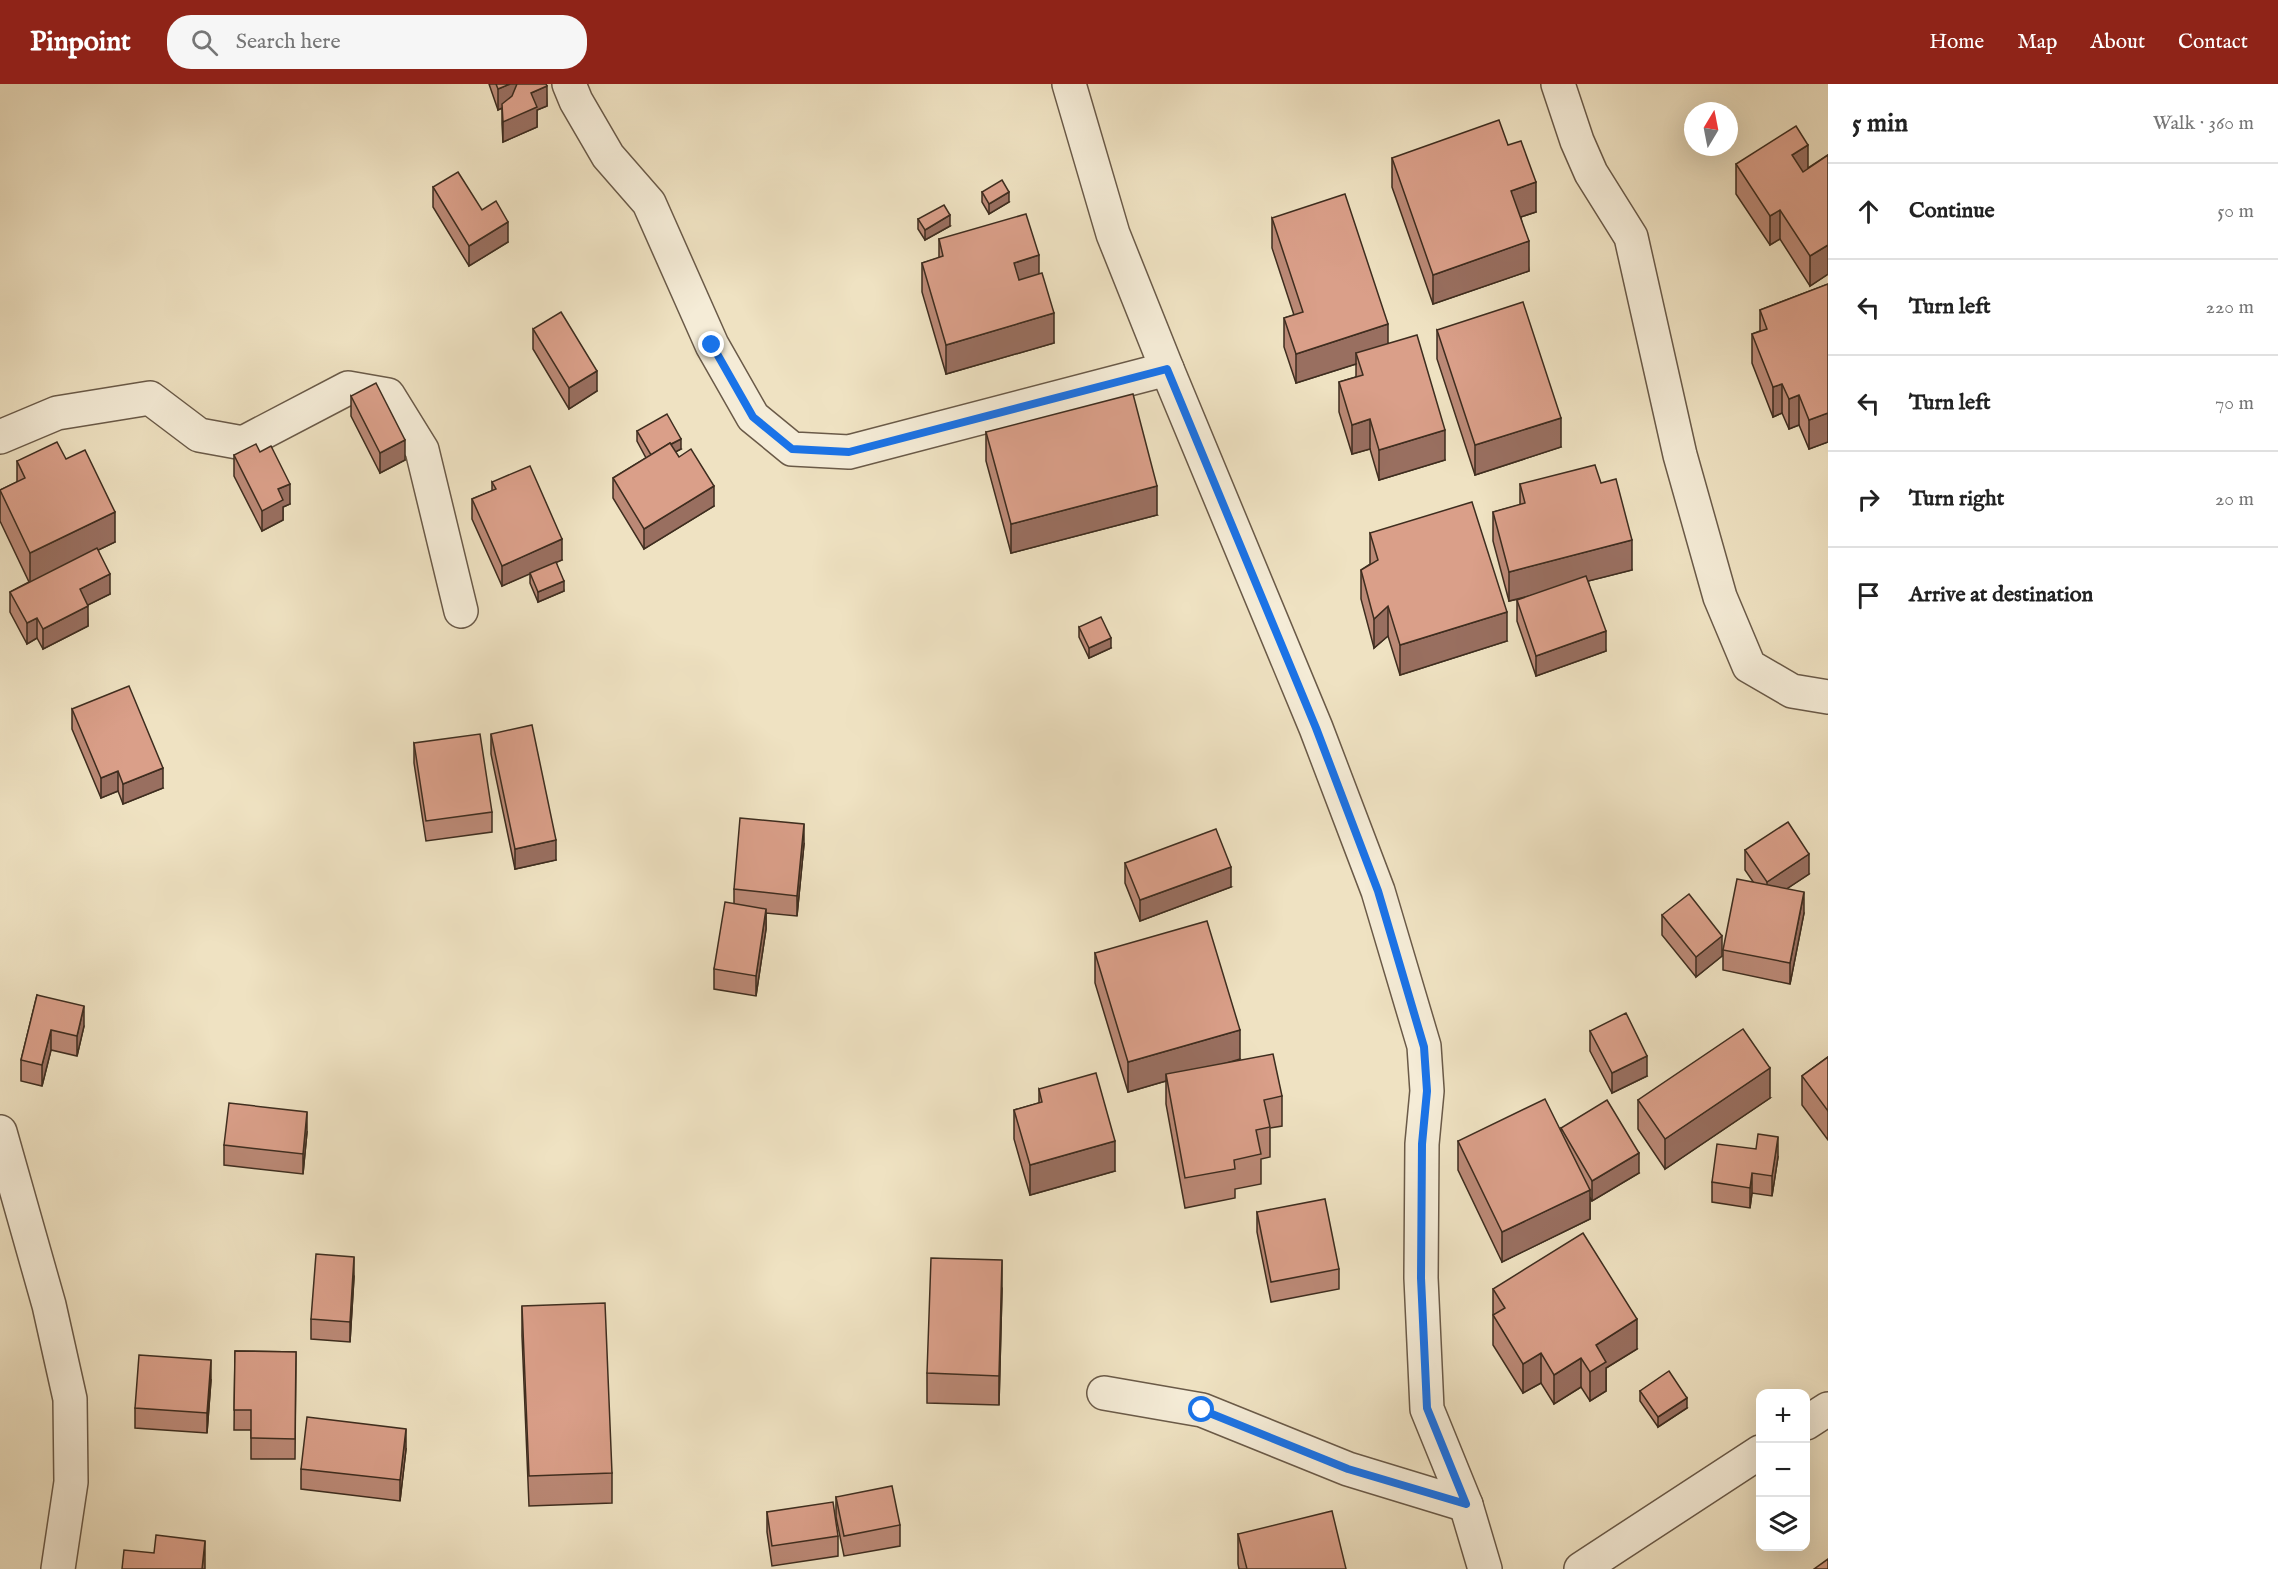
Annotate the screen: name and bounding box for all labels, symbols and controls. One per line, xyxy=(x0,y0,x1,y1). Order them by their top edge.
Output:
search box xyxy=(167,15,587,69)
text: Pinpoint xyxy=(30,25,131,60)
icon: search xyxy=(188,26,221,59)
text: Search here xyxy=(236,28,341,56)
text: Home xyxy=(1929,29,1984,56)
text: Map xyxy=(2017,29,2057,56)
text: About xyxy=(2090,29,2145,56)
text: Contact xyxy=(2178,29,2248,56)
north arrow xyxy=(1684,102,1738,156)
text: 5 min xyxy=(1852,107,1908,140)
text: Walk · 360 m xyxy=(2153,111,2254,136)
icon: ahead xyxy=(1852,195,1885,228)
text: Continue xyxy=(1909,197,1995,225)
text: 50 m xyxy=(2217,199,2254,224)
icon: left xyxy=(1852,291,1885,324)
text: Turn left xyxy=(1909,293,1991,321)
text: 220 m xyxy=(2206,295,2254,320)
route end xyxy=(698,331,724,357)
icon: left xyxy=(1852,387,1885,420)
text: Turn left xyxy=(1909,389,1991,417)
text: 70 m xyxy=(2215,391,2254,416)
icon: right xyxy=(1852,483,1885,516)
text: Turn right xyxy=(1909,485,2004,513)
text: 20 m xyxy=(2215,487,2254,512)
icon: arrive xyxy=(1852,579,1885,612)
text: Arrive at destination xyxy=(1909,581,2093,609)
map controls xyxy=(1756,1389,1810,1551)
button: + xyxy=(1756,1389,1810,1443)
route start xyxy=(1188,1396,1214,1422)
button: − xyxy=(1756,1443,1810,1497)
button: layers xyxy=(1756,1497,1810,1551)

